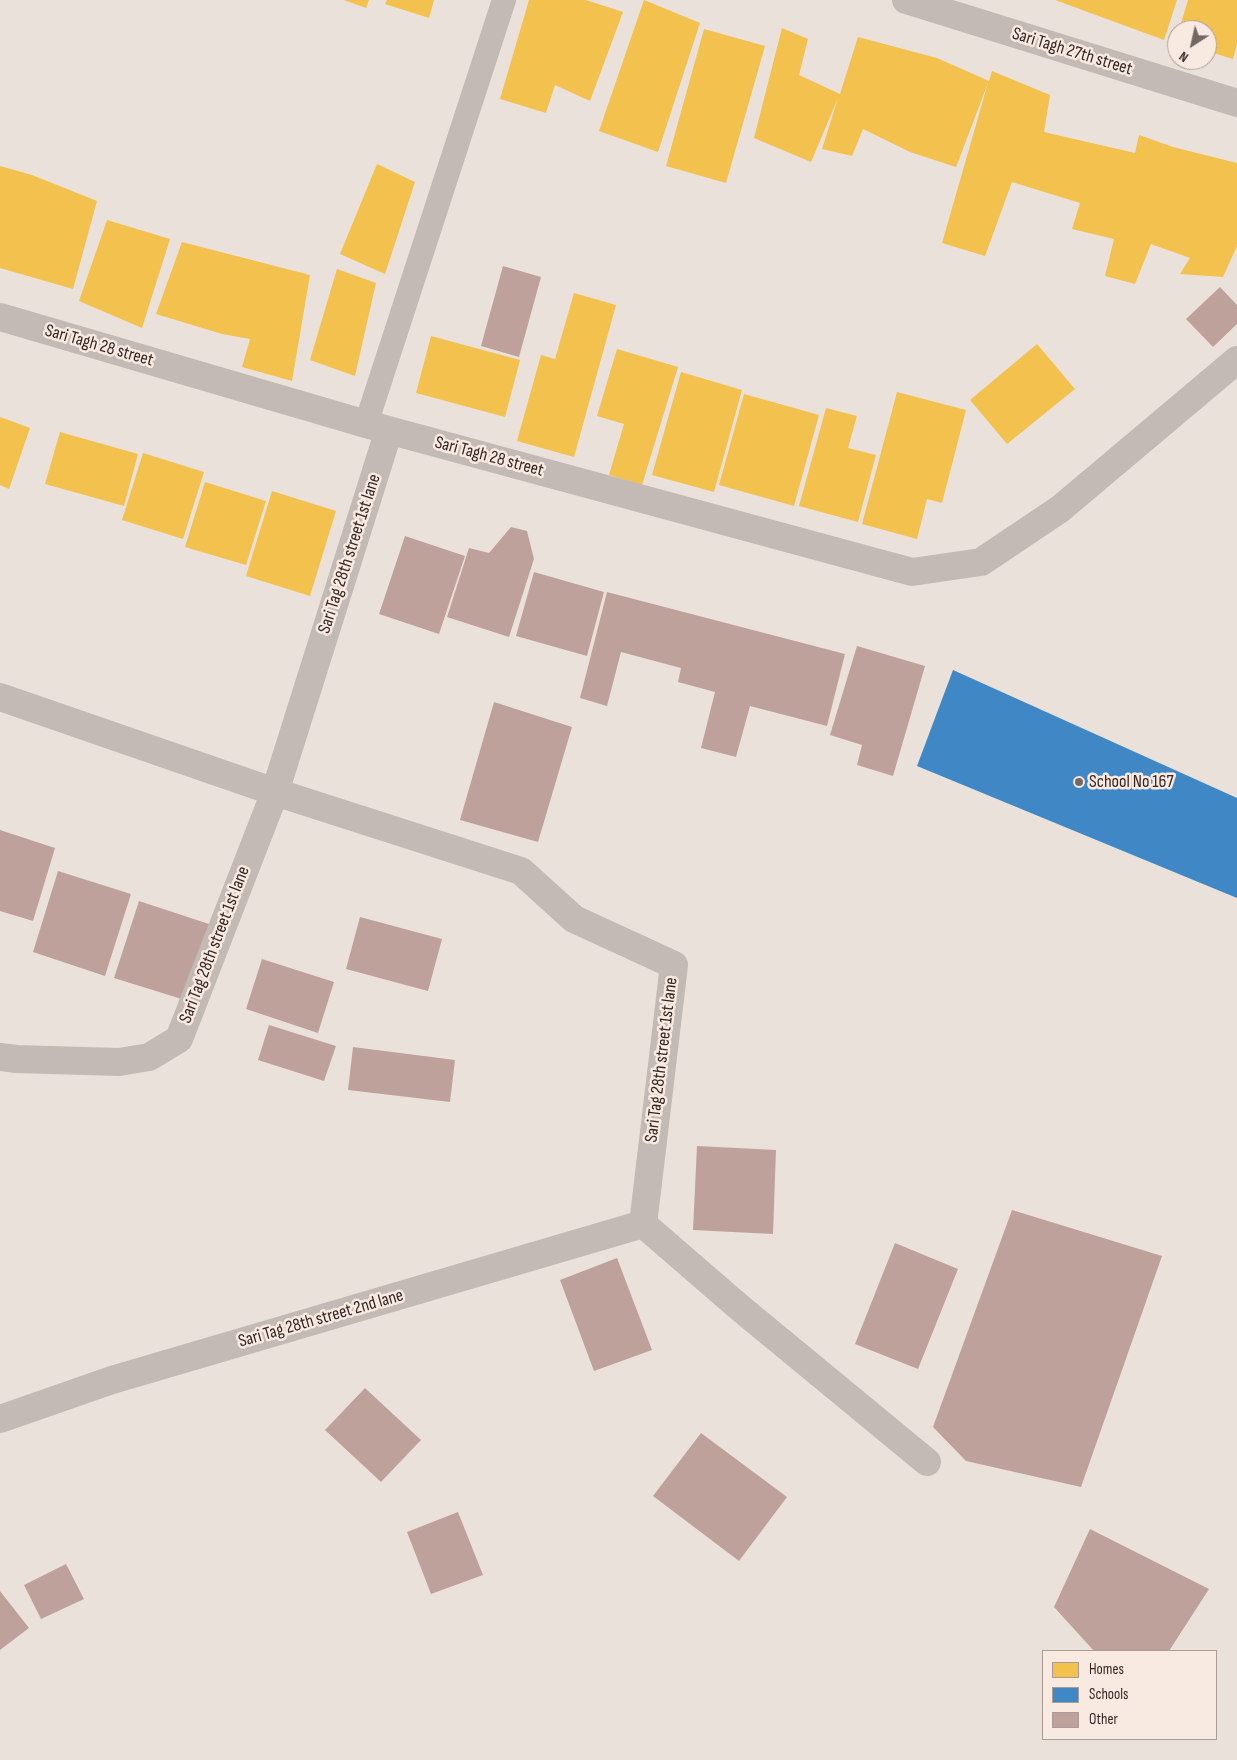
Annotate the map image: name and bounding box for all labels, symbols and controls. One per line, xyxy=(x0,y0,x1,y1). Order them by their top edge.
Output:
north arrow xyxy=(1167,20,1217,70)
street label: Sari Tagh 27th street xyxy=(1009,23,1135,81)
text: N xyxy=(1176,48,1192,66)
street label: Sari Tagh 28 street xyxy=(42,320,156,372)
street label: Sari Tagh 28 street xyxy=(432,432,546,482)
street label: Sari Tag 28th street 1st lane xyxy=(314,472,386,636)
place label: School No 167 xyxy=(1089,771,1174,793)
marker: School No 167 xyxy=(1073,776,1085,788)
street label: Sari Tag 28th street 1st lane xyxy=(175,863,255,1027)
street label: Sari Tag 28th street 1st lane xyxy=(641,976,683,1144)
street label: Sari Tag 28th street 2nd lane xyxy=(236,1285,406,1353)
legend xyxy=(1042,1650,1217,1740)
text: Homes xyxy=(1089,1660,1124,1679)
text: Schools xyxy=(1089,1685,1128,1704)
text: Other xyxy=(1089,1710,1118,1729)

